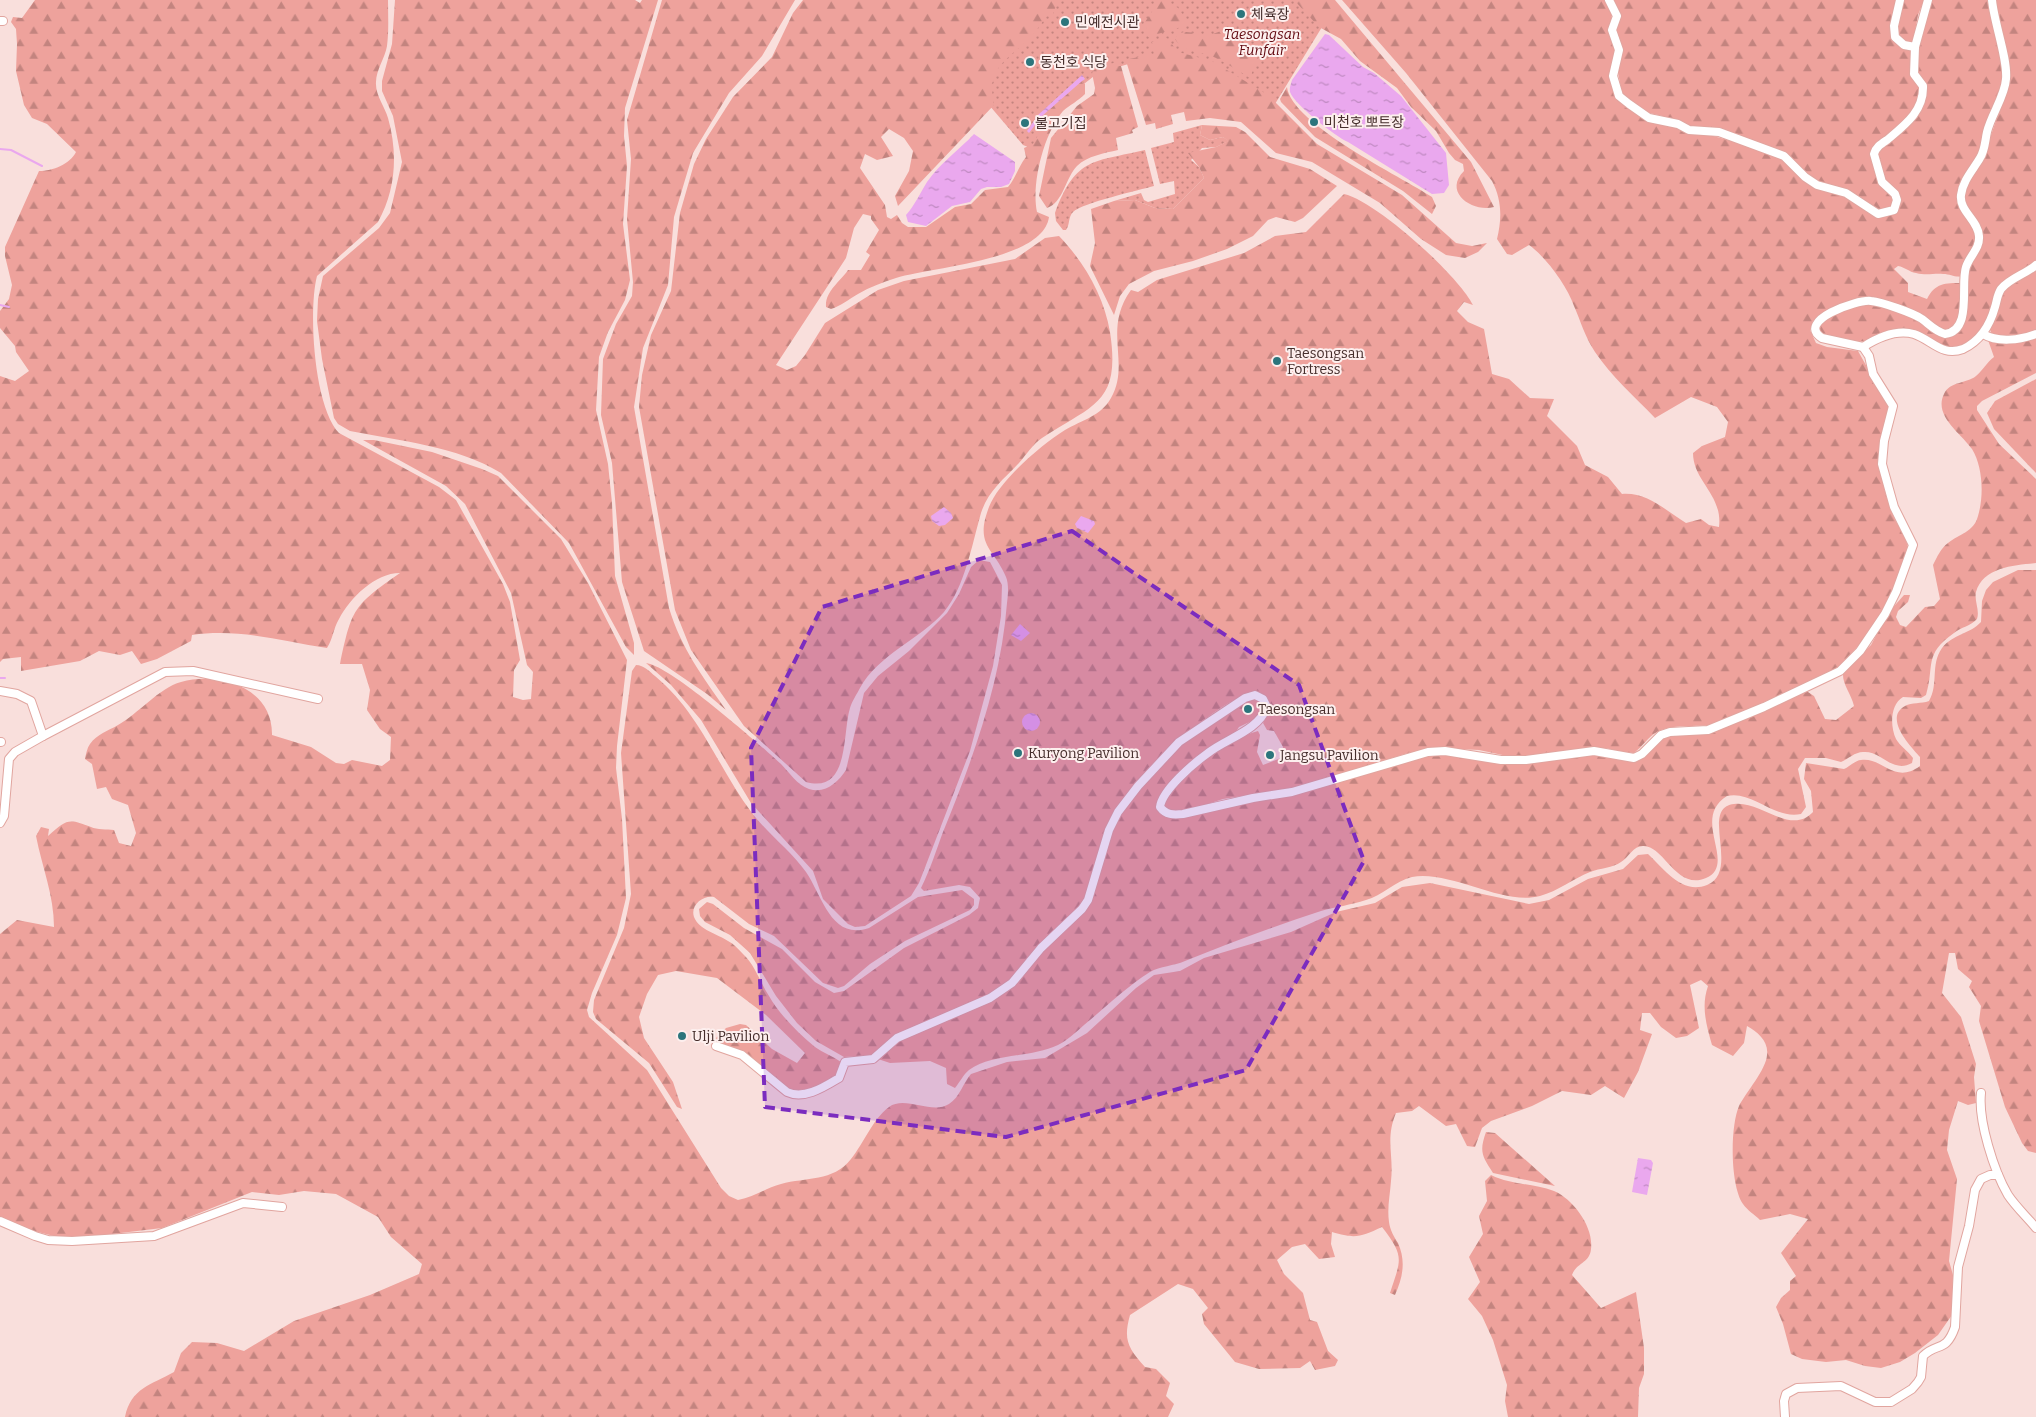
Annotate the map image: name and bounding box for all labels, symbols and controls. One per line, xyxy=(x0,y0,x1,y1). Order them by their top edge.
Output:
place label: 체육장 xyxy=(1251,6,1290,23)
marker: 체육장 xyxy=(1235,8,1247,20)
place label: 민예전시관 xyxy=(1075,14,1140,31)
marker: 민예전시관 xyxy=(1059,16,1071,28)
park label: Taesongsan Funfair xyxy=(1224,26,1300,59)
place label: 동천호 식당 xyxy=(1040,54,1107,71)
marker: 동천호 식당 xyxy=(1024,56,1036,68)
place label: 미천호 뽀트장 xyxy=(1324,114,1404,131)
place label: 불고기집 xyxy=(1035,115,1087,132)
marker: 미천호 뽀트장 xyxy=(1308,116,1320,128)
marker: 불고기집 xyxy=(1019,117,1031,129)
place label: Taesongsan Fortress xyxy=(1287,345,1364,378)
marker: Taesongsan Fortress xyxy=(1271,355,1283,367)
place label: Taesongsan xyxy=(1258,701,1335,718)
marker: Taesongsan xyxy=(1242,703,1254,715)
place label: Kuryong Pavilion xyxy=(1028,745,1139,762)
marker: Kuryong Pavilion xyxy=(1012,747,1024,759)
place label: Jangsu Pavilion xyxy=(1279,747,1379,764)
marker: Jangsu Pavilion xyxy=(1264,749,1276,761)
place label: Ulji Pavilion xyxy=(692,1028,769,1045)
marker: Ulji Pavilion xyxy=(676,1030,688,1042)

